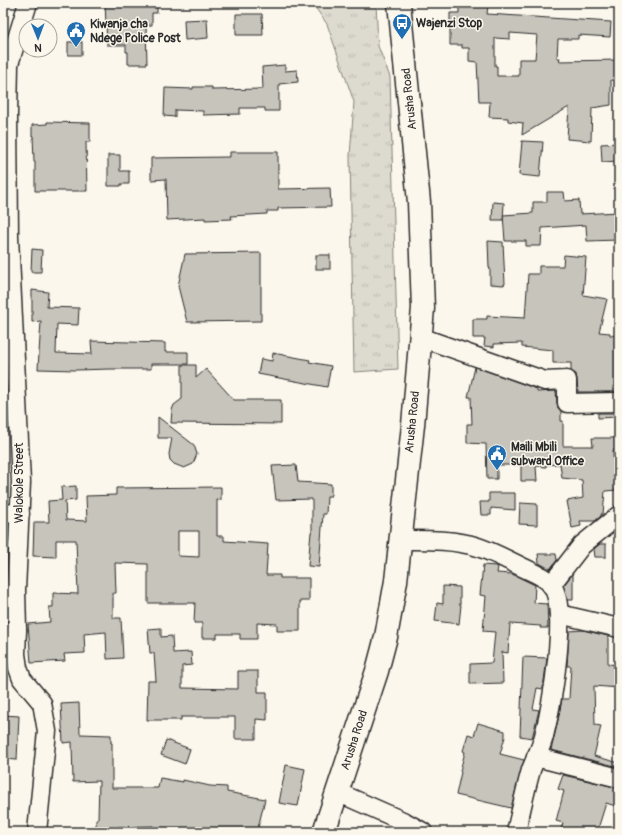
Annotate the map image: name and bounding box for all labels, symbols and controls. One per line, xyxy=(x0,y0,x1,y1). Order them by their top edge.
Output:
bus stop icon: Wajenzi Stop xyxy=(391,12,413,40)
place label: Wajenzi Stop xyxy=(416,16,482,31)
place label: Kiwanja cha Ndege Police Post xyxy=(90,17,182,46)
north arrow xyxy=(18,18,58,58)
public building icon: Kiwanja cha Ndege Police Post xyxy=(65,20,87,48)
text: N xyxy=(34,41,42,54)
street label: Arusha Road xyxy=(399,67,420,131)
street label: Arusha Road xyxy=(402,390,423,454)
place label: Maili Mbili subward Office xyxy=(511,440,585,469)
street label: Walokole Street xyxy=(12,443,27,523)
public building icon: Maili Mbili subward Office xyxy=(486,443,508,471)
street label: Arusha Road xyxy=(338,708,371,772)

